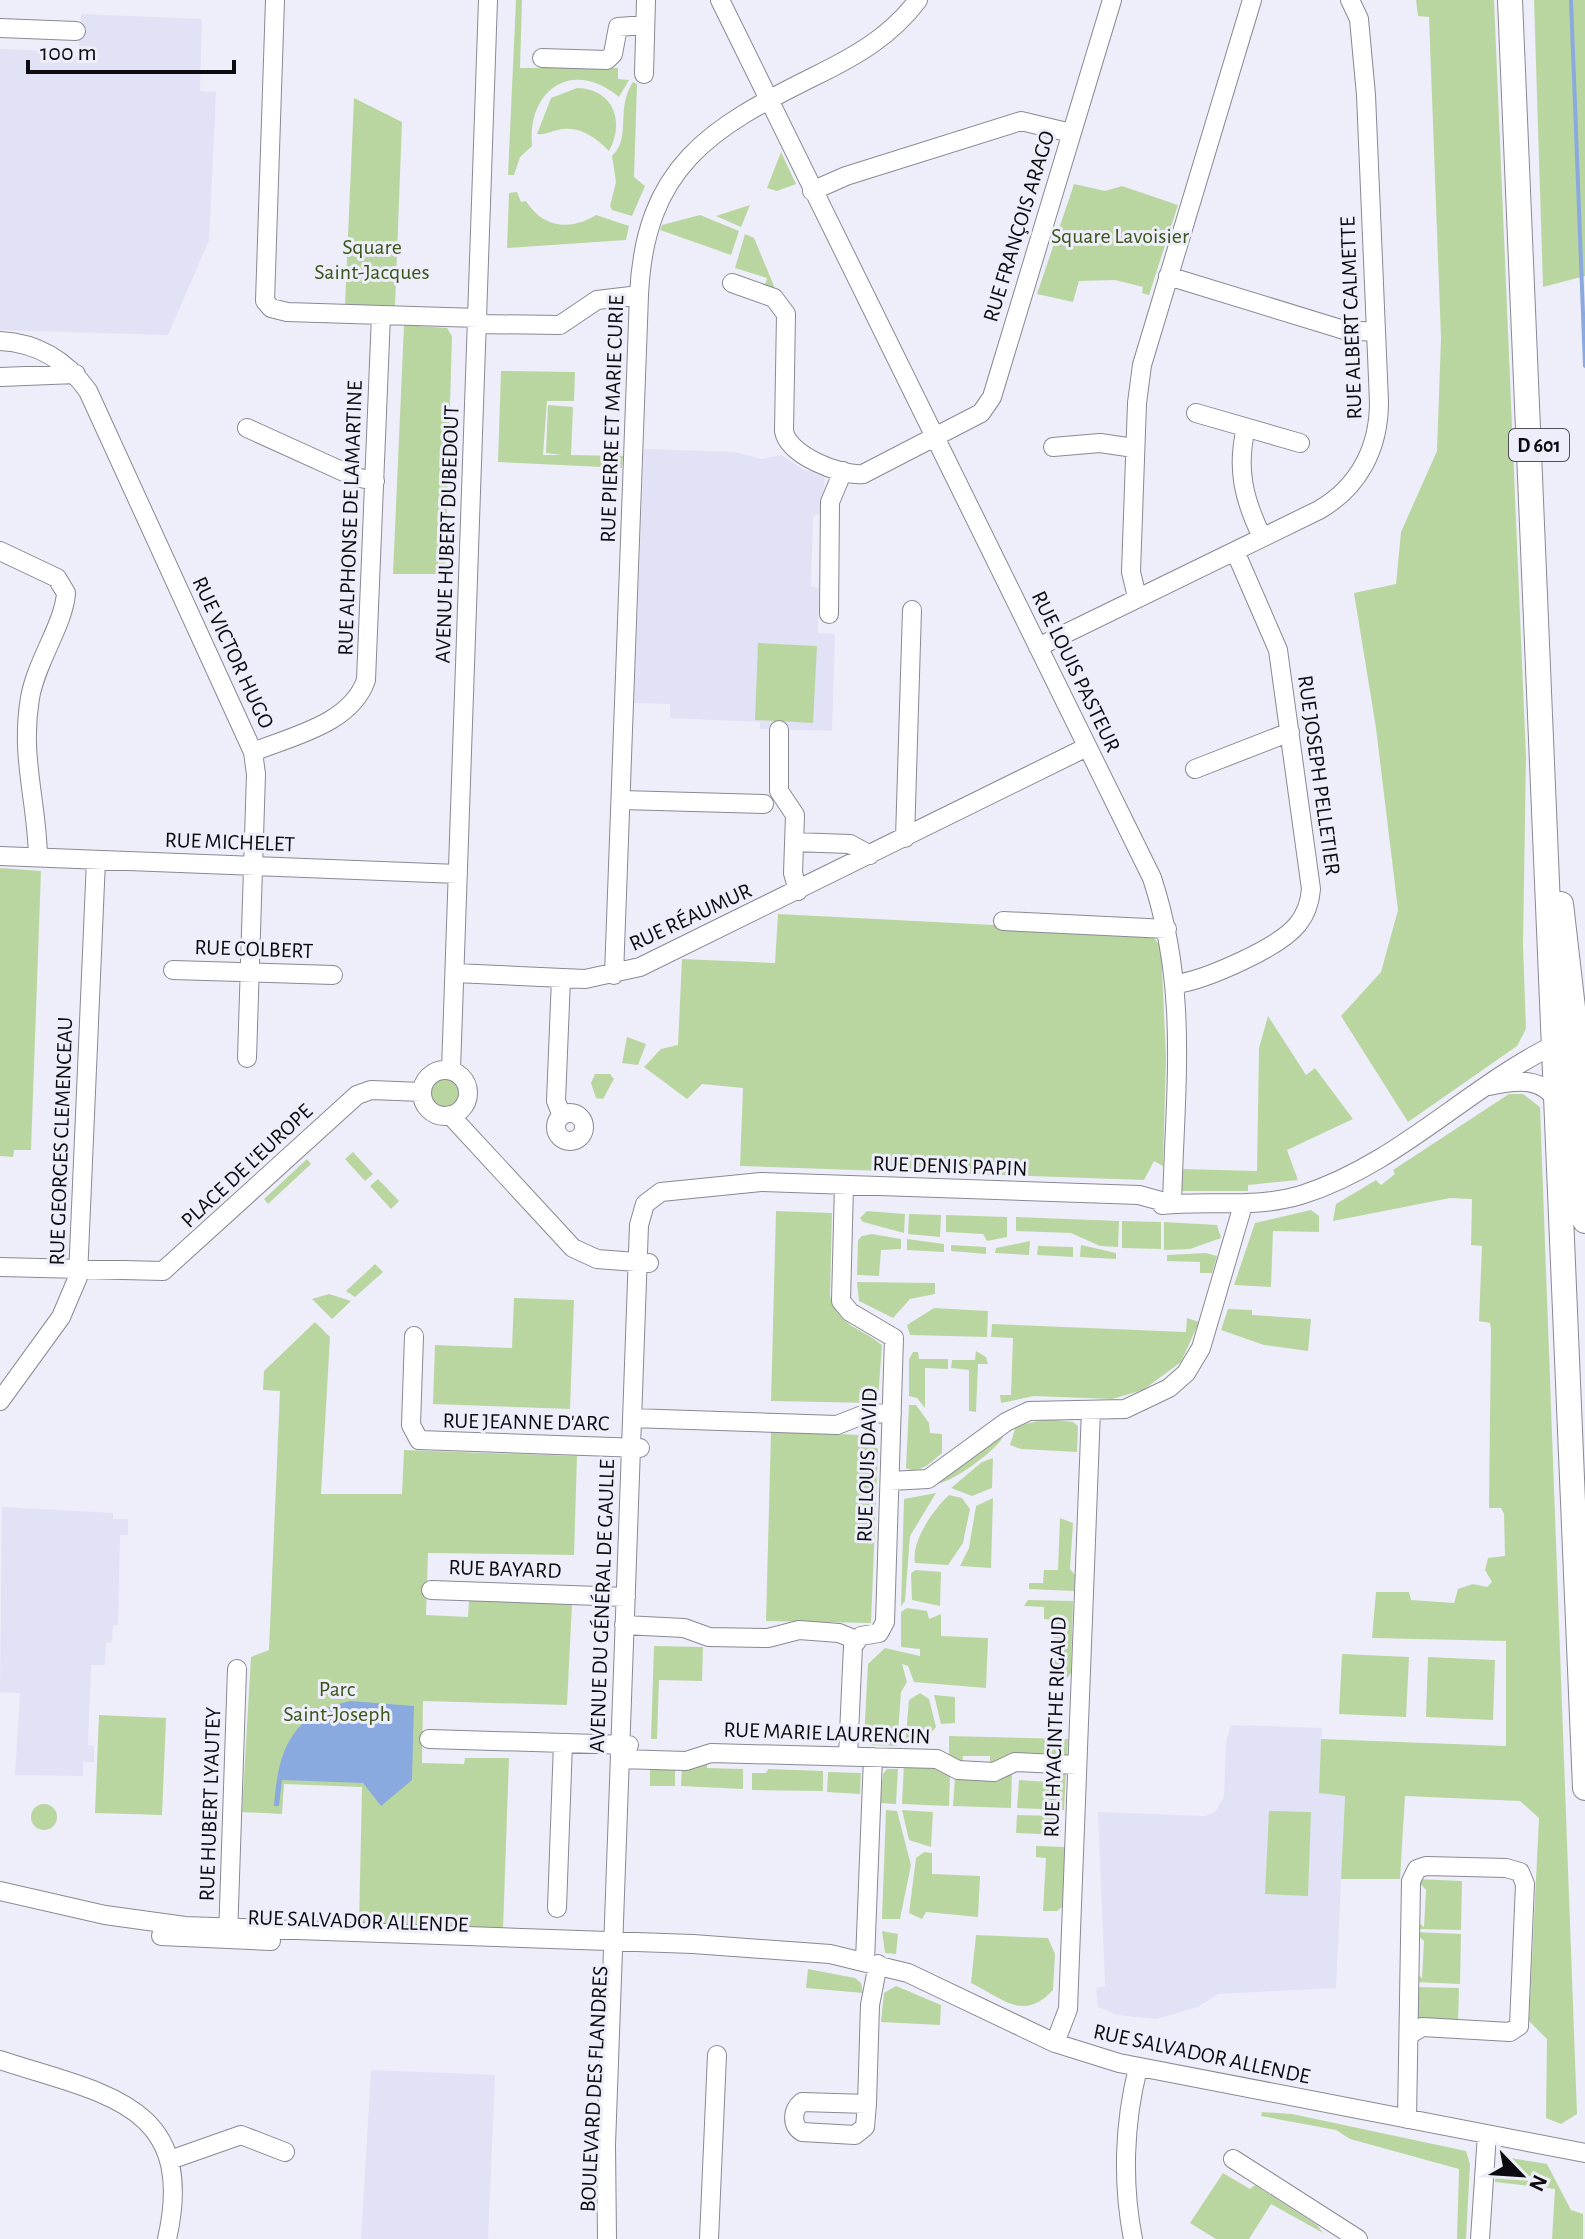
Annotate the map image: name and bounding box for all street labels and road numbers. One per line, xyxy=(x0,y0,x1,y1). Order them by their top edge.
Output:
street label: RUE FRANÇOIS ARAGO xyxy=(979,128,1059,325)
street label: RUE ALBERT CALMETTE xyxy=(1336,216,1366,420)
street label: RUE PIERRE ET MARIE CURIE xyxy=(597,294,627,543)
street label: RUE ALPHONSE DE LAMARTINE xyxy=(334,380,366,656)
street label: AVENUE HUBERT DUBEDOUT xyxy=(431,404,463,664)
road number: D 601 xyxy=(1509,429,1569,461)
street label: RUE VICTOR HUGO xyxy=(188,573,278,732)
street label: RUE LOUIS PASTEUR xyxy=(1028,587,1125,755)
street label: RUE JOSEPH PELLETIER xyxy=(1294,674,1344,877)
street label: RUE MICHELET xyxy=(164,829,296,855)
street label: RUE RÉAUMUR xyxy=(626,878,755,955)
street label: RUE COLBERT xyxy=(194,936,314,962)
street label: RUE GEORGES CLEMENCEAU xyxy=(46,1016,76,1266)
street label: PLACE DE L'EUROPE xyxy=(177,1099,317,1232)
street label: RUE DENIS PAPIN xyxy=(872,1152,1028,1180)
street label: RUE LOUIS DAVID xyxy=(853,1387,881,1543)
street label: RUE JEANNE D'ARC xyxy=(443,1410,609,1434)
street label: AVENUE DU GÉNÉRAL DE GAULLE xyxy=(585,1458,618,1753)
street label: RUE BAYARD xyxy=(448,1556,562,1582)
street label: RUE HYACINTHE RIGAUD xyxy=(1040,1616,1070,1838)
street label: RUE HUBERT LYAUTEY xyxy=(196,1706,224,1902)
street label: RUE MARIE LAURENCIN xyxy=(723,1718,931,1748)
street label: RUE SALVADOR ALLENDE xyxy=(247,1906,469,1936)
street label: BOULEVARD DES FLANDRES xyxy=(577,1965,611,2213)
street label: RUE SALVADOR ALLENDE xyxy=(1091,2020,1313,2088)

